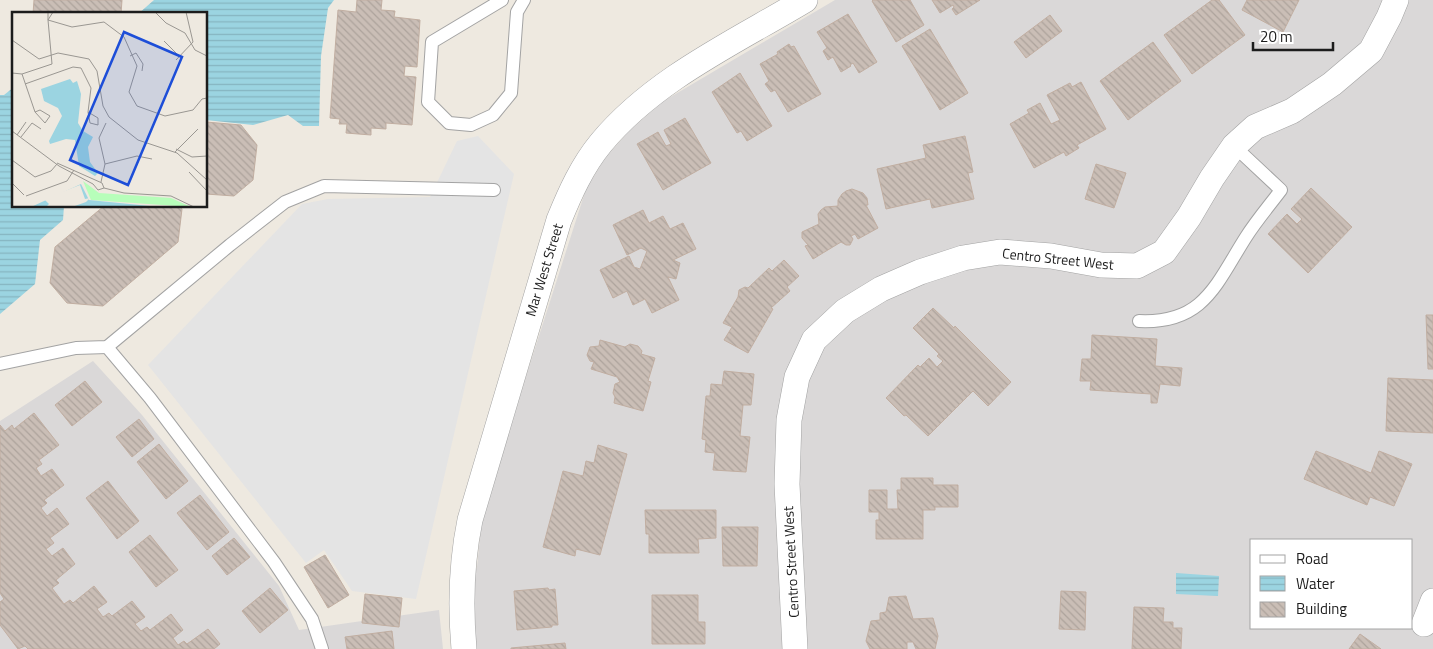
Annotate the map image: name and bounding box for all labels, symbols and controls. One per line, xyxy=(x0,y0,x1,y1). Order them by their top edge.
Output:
inset map xyxy=(12,12,208,208)
scale bar xyxy=(1253,20,1333,52)
text: 20 m xyxy=(1260,25,1293,48)
street label: Mar West Street xyxy=(519,221,568,319)
street label: Centro Street West xyxy=(1001,242,1115,275)
street label: Centro Street West xyxy=(777,506,804,618)
legend xyxy=(1250,539,1413,629)
text: Road xyxy=(1296,547,1328,570)
text: Water xyxy=(1296,572,1335,595)
text: Building xyxy=(1296,597,1347,620)

